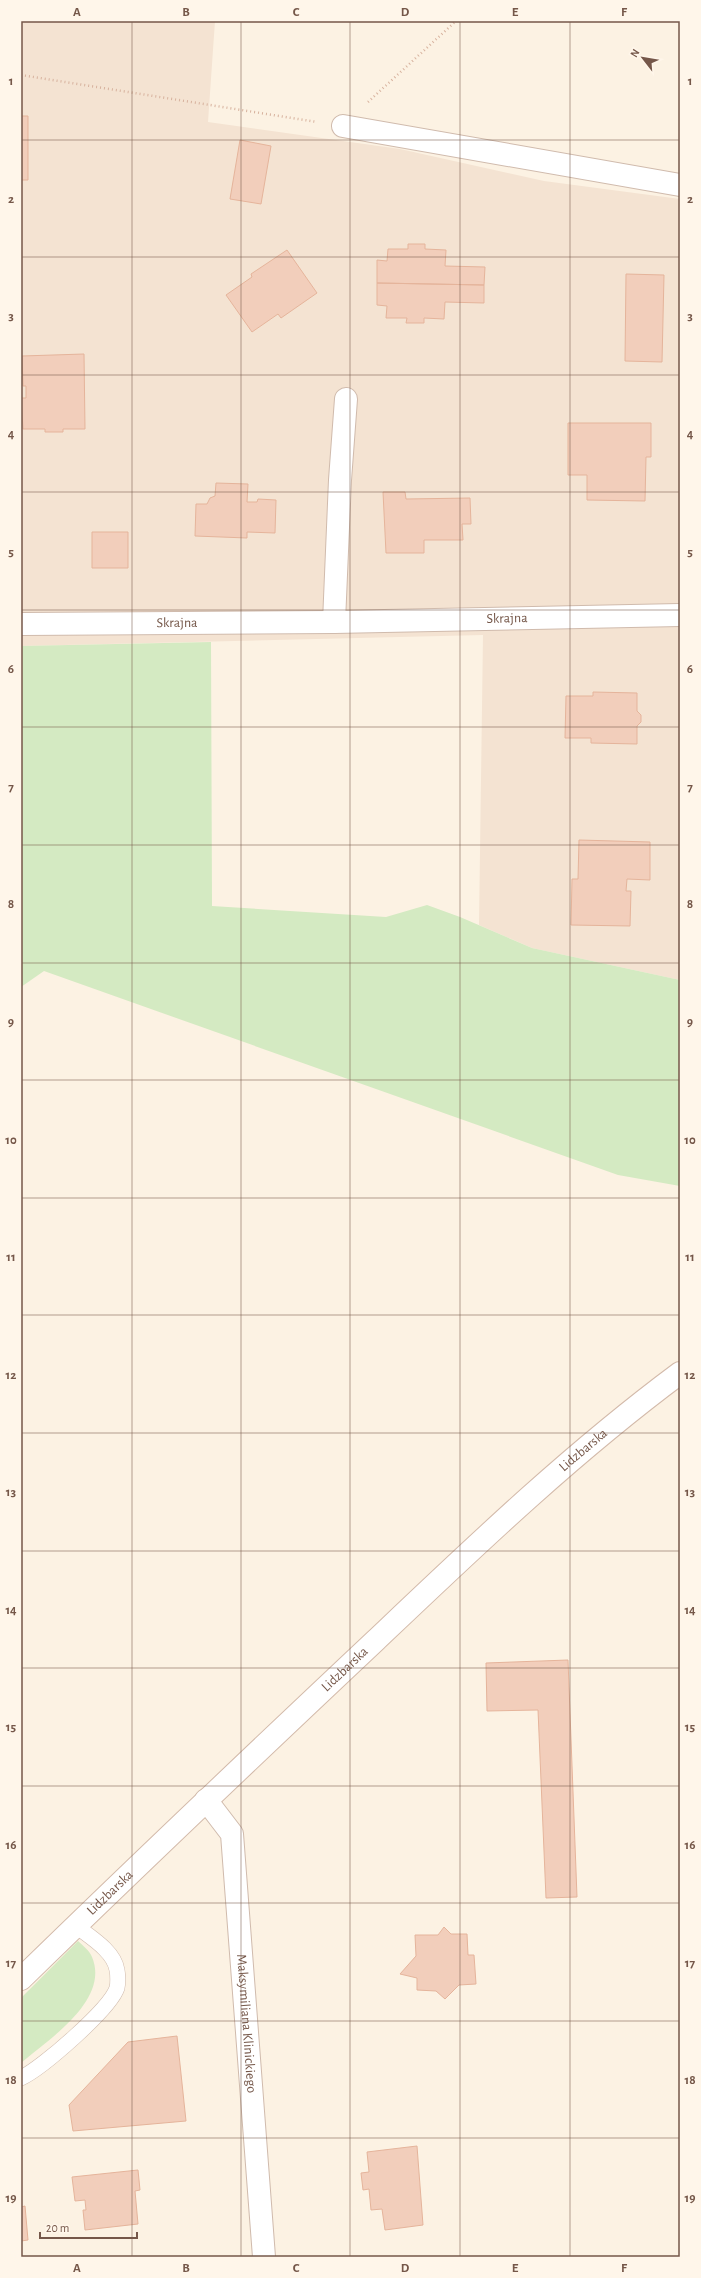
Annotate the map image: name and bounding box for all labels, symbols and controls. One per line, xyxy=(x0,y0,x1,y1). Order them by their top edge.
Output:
text: A xyxy=(73,6,81,19)
text: B xyxy=(182,6,190,19)
text: C xyxy=(293,6,300,19)
text: D xyxy=(401,6,410,19)
text: E xyxy=(512,6,519,19)
text: F xyxy=(621,6,628,19)
north arrow xyxy=(623,38,663,78)
text: N xyxy=(628,47,642,59)
text: 1 xyxy=(9,75,13,88)
text: 1 xyxy=(688,75,692,88)
text: 2 xyxy=(8,193,14,206)
text: 2 xyxy=(687,193,693,206)
text: 3 xyxy=(8,310,14,323)
text: 3 xyxy=(687,310,693,323)
text: 4 xyxy=(8,428,15,441)
text: 4 xyxy=(687,428,694,441)
text: 5 xyxy=(8,546,14,559)
text: 5 xyxy=(687,546,693,559)
street label: Skrajna xyxy=(486,611,528,626)
street label: Skrajna xyxy=(156,616,198,630)
text: 6 xyxy=(8,663,14,676)
text: 6 xyxy=(687,663,693,676)
text: 7 xyxy=(8,781,14,794)
text: 7 xyxy=(687,781,693,794)
text: 8 xyxy=(8,898,14,911)
text: 8 xyxy=(687,898,693,911)
text: 9 xyxy=(8,1016,14,1029)
text: 9 xyxy=(687,1016,693,1029)
text: 10 xyxy=(5,1134,17,1147)
text: 10 xyxy=(684,1134,696,1147)
text: 11 xyxy=(6,1251,16,1264)
text: 11 xyxy=(685,1251,695,1264)
text: 12 xyxy=(6,1369,16,1382)
text: 12 xyxy=(685,1369,695,1382)
street label: Lidzbarska xyxy=(557,1426,610,1474)
text: 13 xyxy=(6,1486,17,1499)
text: 13 xyxy=(685,1486,696,1499)
text: 14 xyxy=(5,1604,17,1617)
text: 14 xyxy=(684,1604,696,1617)
street label: Lidzbarska xyxy=(319,1644,371,1694)
text: 15 xyxy=(6,1721,17,1734)
text: 15 xyxy=(685,1721,696,1734)
text: 16 xyxy=(6,1839,16,1852)
text: 16 xyxy=(685,1839,695,1852)
street label: Lidzbarska xyxy=(84,1867,136,1918)
street label: Maksymiliana Klinickiego xyxy=(234,1954,259,2094)
text: 17 xyxy=(6,1957,17,1970)
text: 17 xyxy=(685,1957,696,1970)
text: 18 xyxy=(5,2074,17,2087)
text: 18 xyxy=(684,2074,696,2087)
text: 19 xyxy=(6,2192,16,2205)
text: 19 xyxy=(685,2192,695,2205)
scale bar xyxy=(40,2214,137,2240)
text: 20 m xyxy=(46,2222,69,2234)
text: A xyxy=(73,2262,81,2275)
text: B xyxy=(182,2262,190,2275)
text: C xyxy=(293,2262,300,2275)
text: D xyxy=(401,2262,410,2275)
text: E xyxy=(512,2262,519,2275)
text: F xyxy=(621,2262,628,2275)

